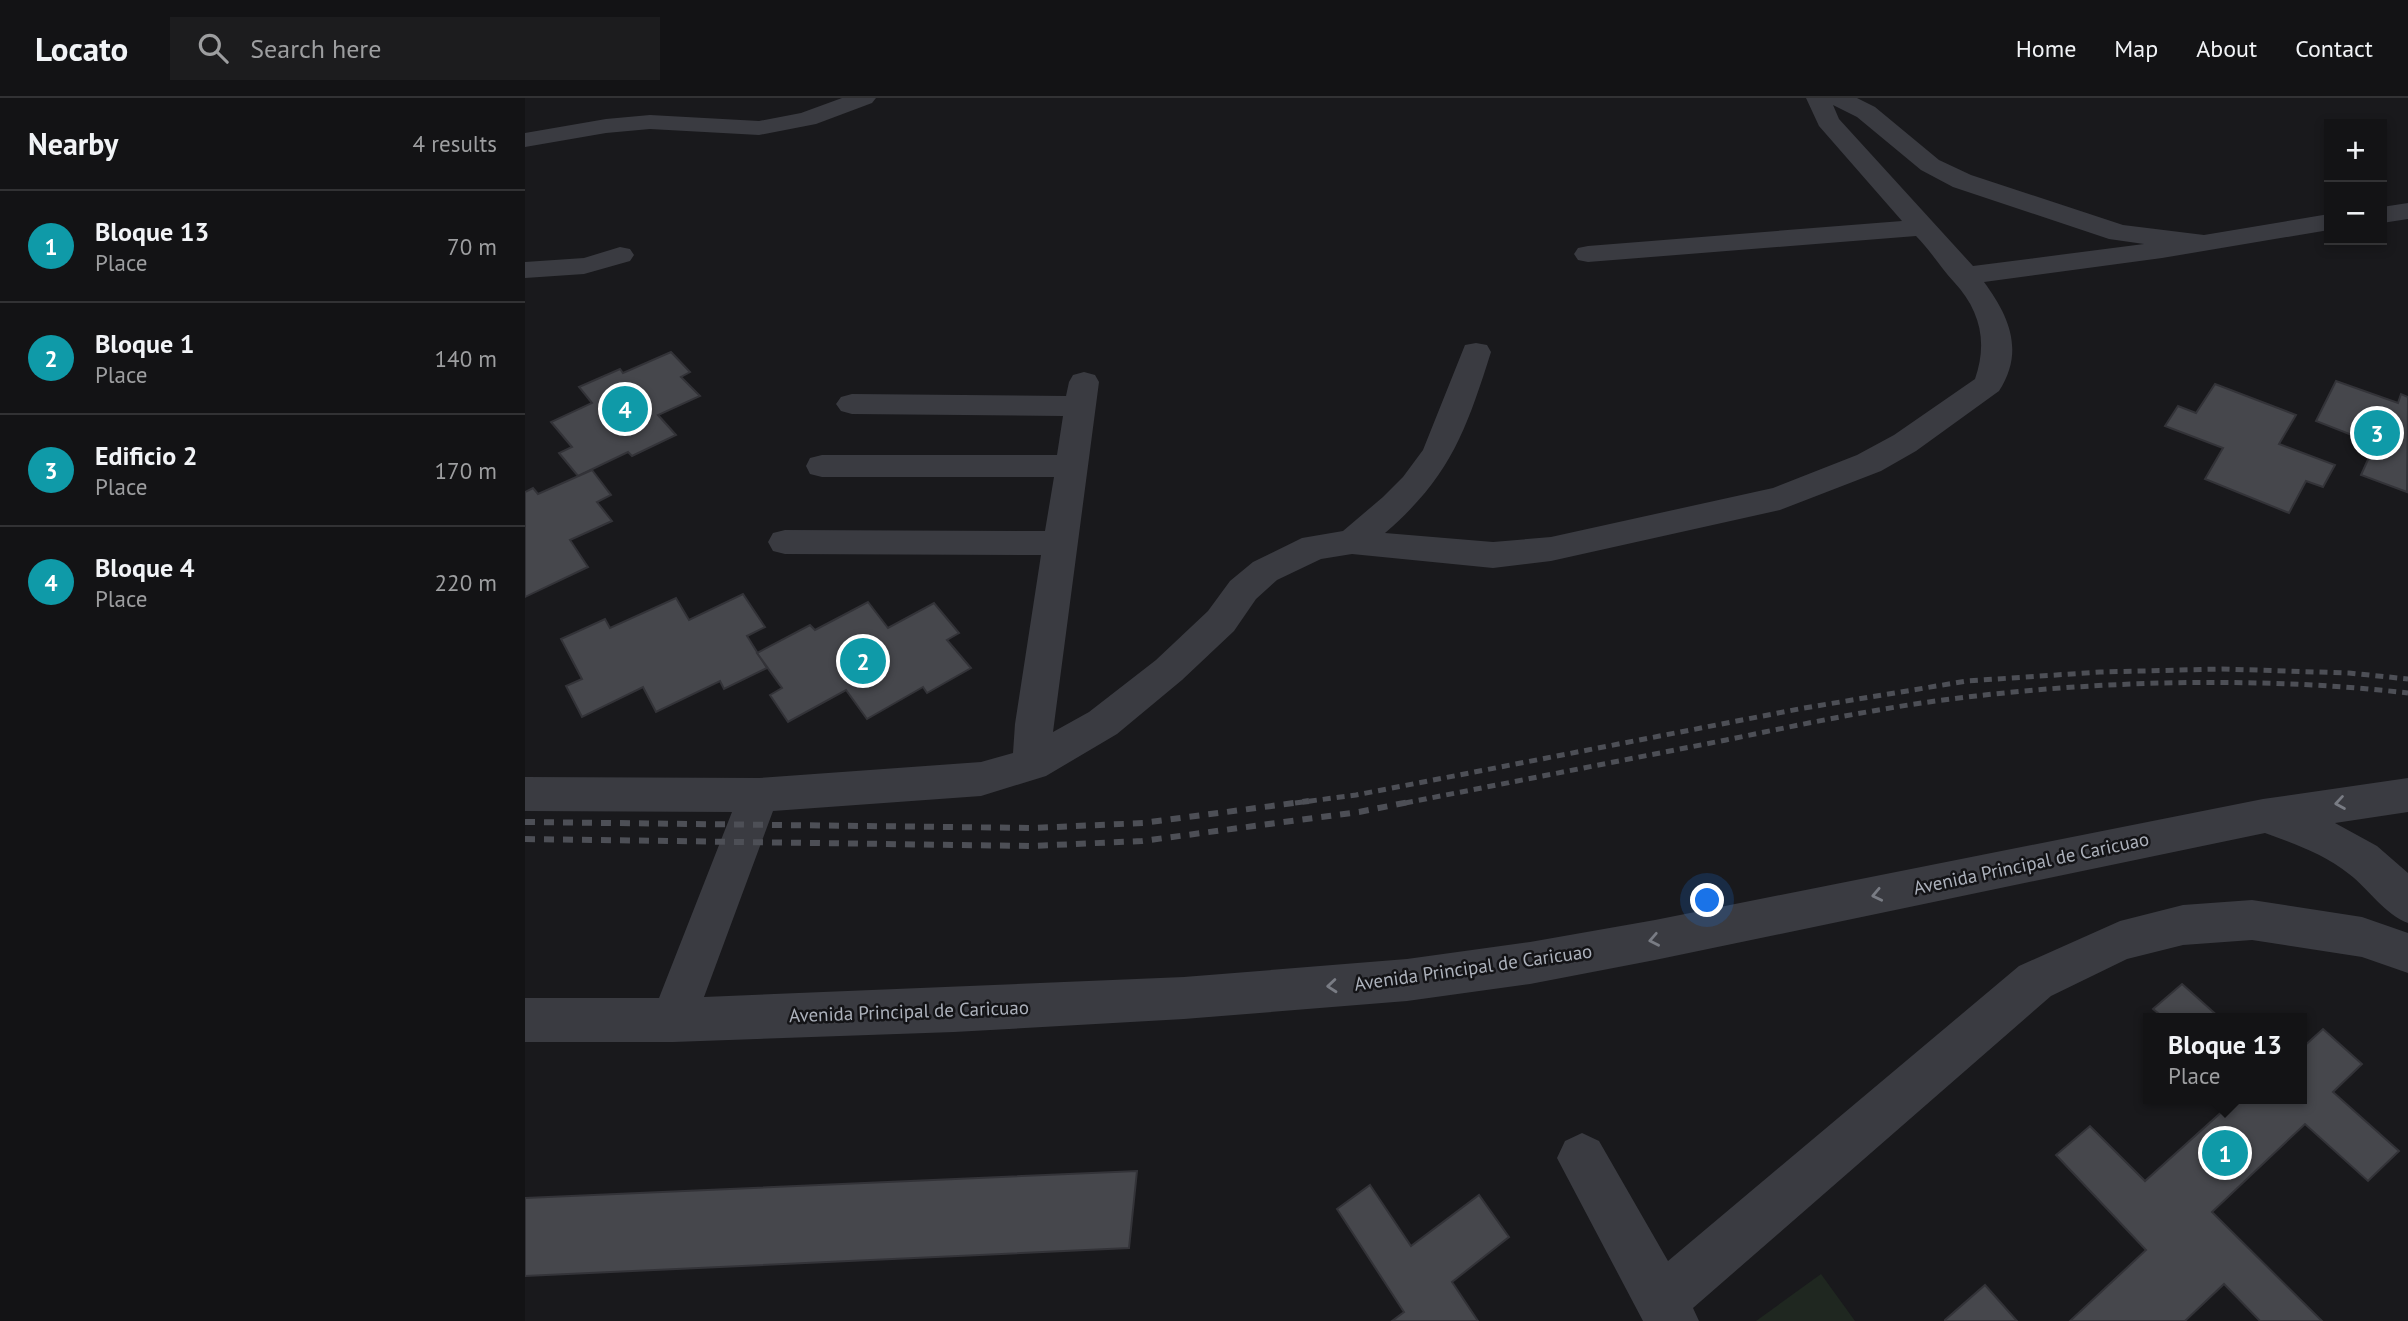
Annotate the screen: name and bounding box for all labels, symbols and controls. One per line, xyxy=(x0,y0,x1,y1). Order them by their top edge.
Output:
search box xyxy=(170,17,660,80)
text: Locato xyxy=(35,27,128,70)
icon: search xyxy=(194,29,232,67)
text: Search here xyxy=(250,32,381,65)
text: Home xyxy=(2016,33,2076,64)
text: Map xyxy=(2114,33,2158,64)
text: About xyxy=(2196,33,2257,64)
text: Contact xyxy=(2295,33,2373,64)
map controls xyxy=(2324,119,2387,245)
button: + xyxy=(2324,119,2387,182)
text: Nearby xyxy=(28,124,118,163)
text: 4 results xyxy=(413,129,497,158)
button: − xyxy=(2324,182,2387,245)
text: Bloque 13 xyxy=(95,215,209,248)
text: 1 xyxy=(44,232,58,261)
text: 70 m xyxy=(447,232,497,261)
text: Place xyxy=(95,248,148,277)
text: Bloque 1 xyxy=(95,327,194,360)
text: 2 xyxy=(44,344,58,373)
text: 140 m xyxy=(435,344,497,373)
text: Place xyxy=(95,360,148,389)
pin: 4 xyxy=(602,383,648,435)
pin: 3 xyxy=(2354,407,2400,459)
text: Edificio 2 xyxy=(95,439,198,472)
text: 3 xyxy=(44,456,58,485)
text: 170 m xyxy=(435,456,497,485)
text: Place xyxy=(95,472,148,501)
text: Bloque 4 xyxy=(95,551,194,584)
text: 4 xyxy=(44,568,58,597)
text: 220 m xyxy=(435,568,497,597)
text: Place xyxy=(95,584,148,613)
pin: 2 xyxy=(840,635,886,687)
one-way arrow xyxy=(2334,795,2346,810)
street label: Avenida Principal de Caricuao xyxy=(1911,826,2151,900)
your location xyxy=(1690,883,1724,917)
one-way arrow xyxy=(1871,886,1883,901)
one-way arrow xyxy=(1648,932,1660,947)
street label: Avenida Principal de Caricuao xyxy=(1352,938,1594,996)
one-way arrow xyxy=(1326,978,1337,993)
street label: Avenida Principal de Caricuao xyxy=(789,995,1029,1027)
popup xyxy=(2143,1013,2307,1104)
text: Bloque 13 xyxy=(2168,1028,2282,1061)
text: Place xyxy=(2168,1061,2220,1090)
pin: 1 xyxy=(2202,1127,2248,1179)

